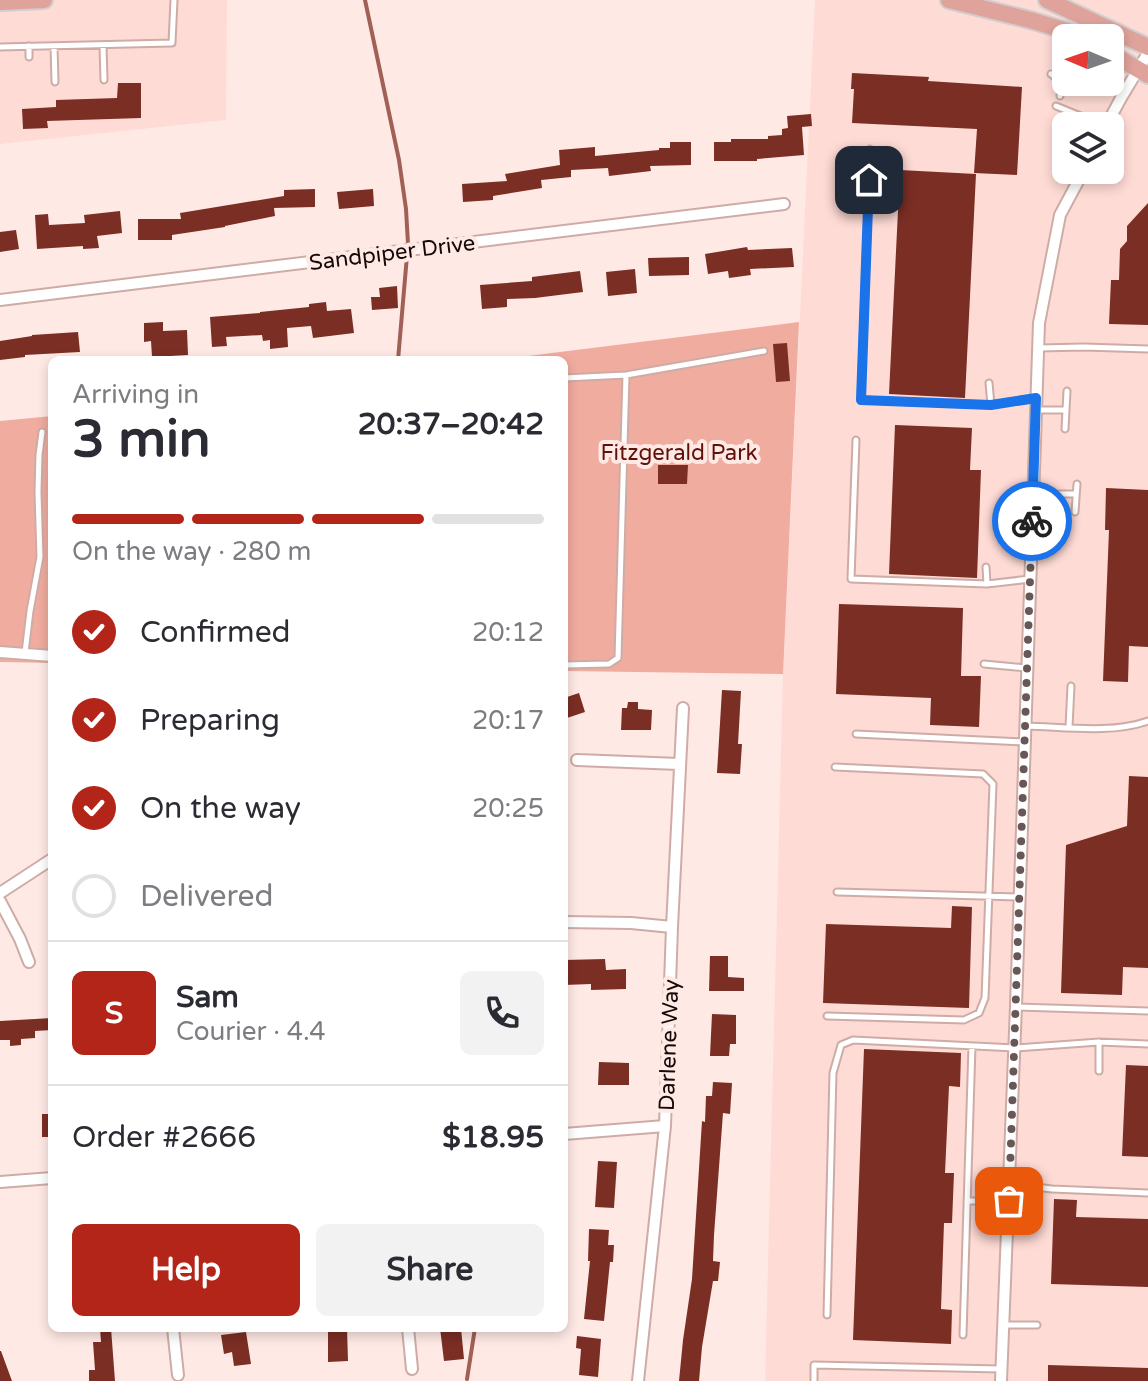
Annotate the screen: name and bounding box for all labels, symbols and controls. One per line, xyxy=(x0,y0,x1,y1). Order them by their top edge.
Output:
north arrow xyxy=(1052,24,1124,96)
map controls xyxy=(1052,24,1124,184)
button: layers xyxy=(1052,112,1124,184)
pin xyxy=(835,146,903,214)
icon: home xyxy=(847,158,891,202)
street label: Sandpiper Drive xyxy=(308,230,477,276)
text: Arriving in xyxy=(72,379,199,410)
text: 20:37–20:42 xyxy=(358,406,544,443)
text: 3 min xyxy=(72,408,211,471)
park label: Fitzgerald Park xyxy=(600,440,758,466)
courier xyxy=(992,481,1072,561)
icon: bike xyxy=(1010,499,1054,543)
text: On the way · 280 m xyxy=(72,536,311,567)
icon: check xyxy=(72,610,116,654)
text: Confirmed xyxy=(140,614,291,651)
text: 20:12 xyxy=(472,617,544,648)
icon: check xyxy=(72,698,116,742)
text: Preparing xyxy=(140,702,280,739)
text: 20:17 xyxy=(472,705,544,736)
icon: check xyxy=(72,786,116,830)
text: On the way xyxy=(140,790,301,827)
text: 20:25 xyxy=(472,793,544,824)
text: Delivered xyxy=(140,878,274,915)
button: phone xyxy=(460,971,544,1055)
street label: Darlene Way xyxy=(654,978,684,1111)
text: Sam xyxy=(176,979,239,1016)
text: S xyxy=(105,995,123,1032)
text: Courier · 4.4 xyxy=(176,1016,326,1047)
text: Order #2666 xyxy=(72,1119,256,1156)
text: $18.95 xyxy=(442,1119,544,1156)
pin xyxy=(975,1167,1043,1235)
icon: bag xyxy=(987,1179,1031,1223)
button: Help xyxy=(72,1224,300,1316)
button: Share xyxy=(316,1224,544,1316)

